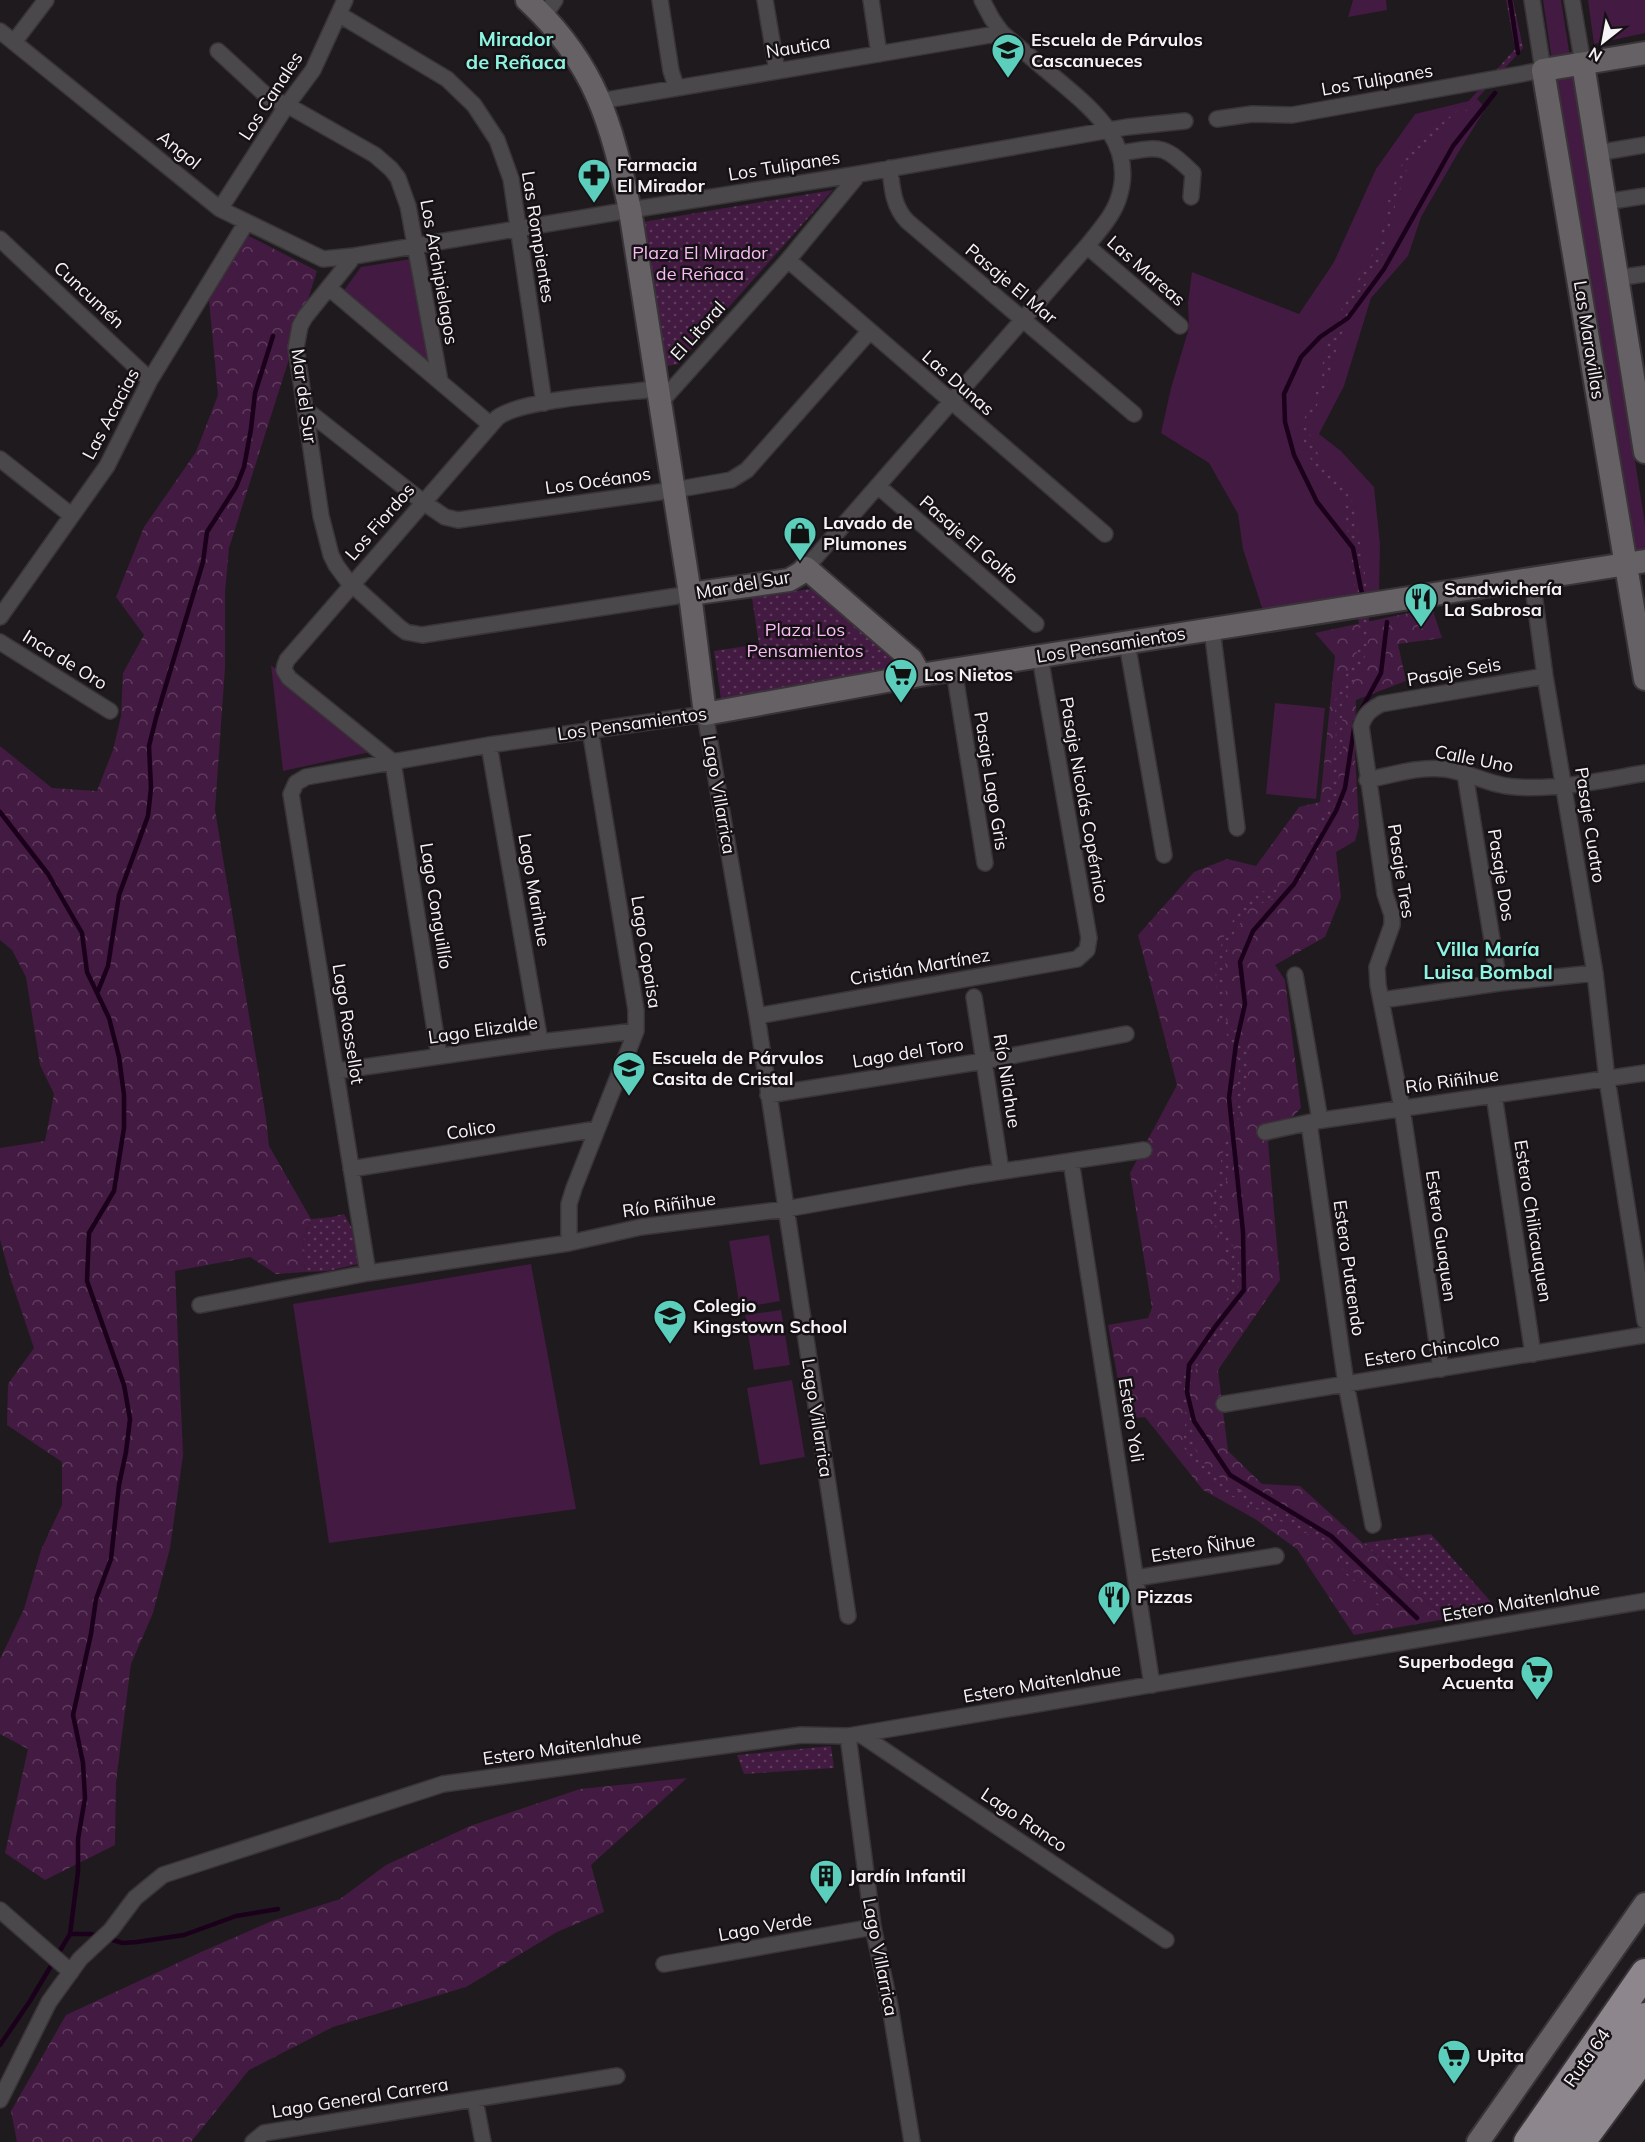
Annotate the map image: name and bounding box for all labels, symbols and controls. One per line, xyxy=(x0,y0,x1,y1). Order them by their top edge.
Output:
north arrow xyxy=(1573,12,1633,72)
district label: Mirador de Reñaca xyxy=(466,26,566,74)
place label: Escuela de Párvulos Cascanueces xyxy=(1031,28,1203,72)
street label: Nautica xyxy=(764,30,832,63)
school or university icon: Escuela de Párvulos Cascanueces xyxy=(990,32,1026,79)
text: N xyxy=(1585,43,1606,67)
street label: Los Canales xyxy=(233,47,308,144)
street label: Los Tulipanes xyxy=(1319,58,1435,101)
street label: Angol xyxy=(153,125,206,174)
street label: Los Tulipanes xyxy=(726,145,842,186)
place label: Farmacia El Mirador xyxy=(617,153,706,197)
pharmacy icon: Farmacia El Mirador xyxy=(576,157,612,204)
street label: Las Rompientes xyxy=(517,169,560,304)
street label: Los Archipielagos xyxy=(415,198,464,346)
street label: Las Mareas xyxy=(1102,230,1190,311)
street label: Pasaje El Mar xyxy=(961,239,1062,329)
park label: Plaza El Mirador de Reñaca xyxy=(632,241,768,285)
street label: Cuncumén xyxy=(49,256,130,333)
street label: Las Maravillas xyxy=(1569,279,1610,401)
street label: El Litoral xyxy=(665,296,730,365)
street label: Las Dunas xyxy=(917,345,999,420)
street label: Mar del Sur xyxy=(286,347,323,445)
street label: Las Acacias xyxy=(77,364,144,463)
street label: Los Océanos xyxy=(544,462,652,499)
street label: Los Fiordos xyxy=(340,478,419,565)
street label: Pasaje El Golfo xyxy=(915,490,1024,589)
place label: Lavado de Plumones xyxy=(823,511,913,555)
shop icon: Lavado de Plumones xyxy=(782,515,818,562)
street label: Mar del Sur xyxy=(694,565,792,604)
place label: Sandwichería La Sabrosa xyxy=(1444,577,1562,621)
restaurant icon: Sandwichería La Sabrosa xyxy=(1403,581,1439,628)
park label: Plaza Los Pensamientos xyxy=(746,618,864,662)
street label: Los Pensamientos xyxy=(1035,621,1187,668)
street label: Inca de Oro xyxy=(19,625,112,695)
street label: Pasaje Seis xyxy=(1405,652,1503,691)
supermarket icon: Los Nietos xyxy=(883,657,919,704)
place label: Los Nietos xyxy=(924,663,1013,686)
street label: Pasaje Nicolás Copérnico xyxy=(1055,695,1114,905)
street label: Los Pensamientos xyxy=(556,702,708,745)
street label: Pasaje Lago Gris xyxy=(969,710,1014,852)
street label: Lago Villarrica xyxy=(698,734,741,856)
street label: Calle Uno xyxy=(1433,740,1515,777)
street label: Pasaje Cuatro xyxy=(1570,765,1611,884)
street label: Pasaje Tres xyxy=(1383,822,1420,920)
street label: Pasaje Dos xyxy=(1483,827,1520,923)
street label: Lago Marihue xyxy=(513,832,556,948)
street label: Lago Conguillío xyxy=(415,841,458,971)
street label: Lago Copaisa xyxy=(626,894,667,1010)
district label: Villa María Luisa Bombal xyxy=(1423,936,1553,984)
street label: Cristián Martínez xyxy=(848,943,992,990)
street label: Lago Rossellot xyxy=(328,962,369,1086)
street label: Lago Elizalde xyxy=(427,1010,539,1049)
street label: Lago del Toro xyxy=(851,1032,965,1073)
street label: Río Nilahue xyxy=(989,1032,1026,1130)
place label: Escuela de Párvulos Casita de Cristal xyxy=(652,1046,824,1090)
school or university icon: Escuela de Párvulos Casita de Cristal xyxy=(611,1050,647,1097)
street label: Río Riñihue xyxy=(1404,1063,1500,1098)
street label: Colico xyxy=(445,1114,497,1145)
street label: Estero Chilicauquen xyxy=(1509,1138,1558,1304)
street label: Estero Guaquen xyxy=(1421,1169,1462,1303)
street label: Río Riñihue xyxy=(621,1187,717,1222)
street label: Estero Putaendo xyxy=(1329,1198,1370,1337)
place label: Colegio Kingstown School xyxy=(693,1294,847,1338)
school or university icon: Colegio Kingstown School xyxy=(652,1298,688,1345)
street label: Estero Chincolco xyxy=(1363,1327,1501,1372)
street label: Lago Villarrica xyxy=(797,1357,838,1479)
street label: Estero Yoli xyxy=(1113,1376,1150,1464)
street label: Estero Ñihue xyxy=(1149,1528,1257,1567)
street label: Estero Maitenlahue xyxy=(1440,1576,1601,1627)
restaurant icon: Pizzas xyxy=(1096,1579,1132,1626)
place label: Pizzas xyxy=(1137,1585,1193,1608)
place label: Superbodega Acuenta xyxy=(1398,1650,1514,1694)
supermarket icon: Superbodega Acuenta xyxy=(1519,1654,1555,1701)
street label: Estero Maitenlahue xyxy=(961,1657,1122,1708)
street label: Estero Maitenlahue xyxy=(481,1725,643,1770)
street label: Lago Ranco xyxy=(977,1782,1072,1857)
building icon: Jardín Infantil xyxy=(808,1858,844,1905)
place label: Jardín Infantil xyxy=(849,1864,966,1887)
street label: Lago Villarrica xyxy=(858,1896,903,2018)
street label: Lago Verde xyxy=(716,1907,814,1946)
street label: Ruta 64 xyxy=(1558,2024,1615,2091)
supermarket icon: Upita xyxy=(1436,2038,1472,2085)
place label: Upita xyxy=(1477,2044,1524,2067)
street label: Lago General Carrera xyxy=(270,2072,450,2123)

